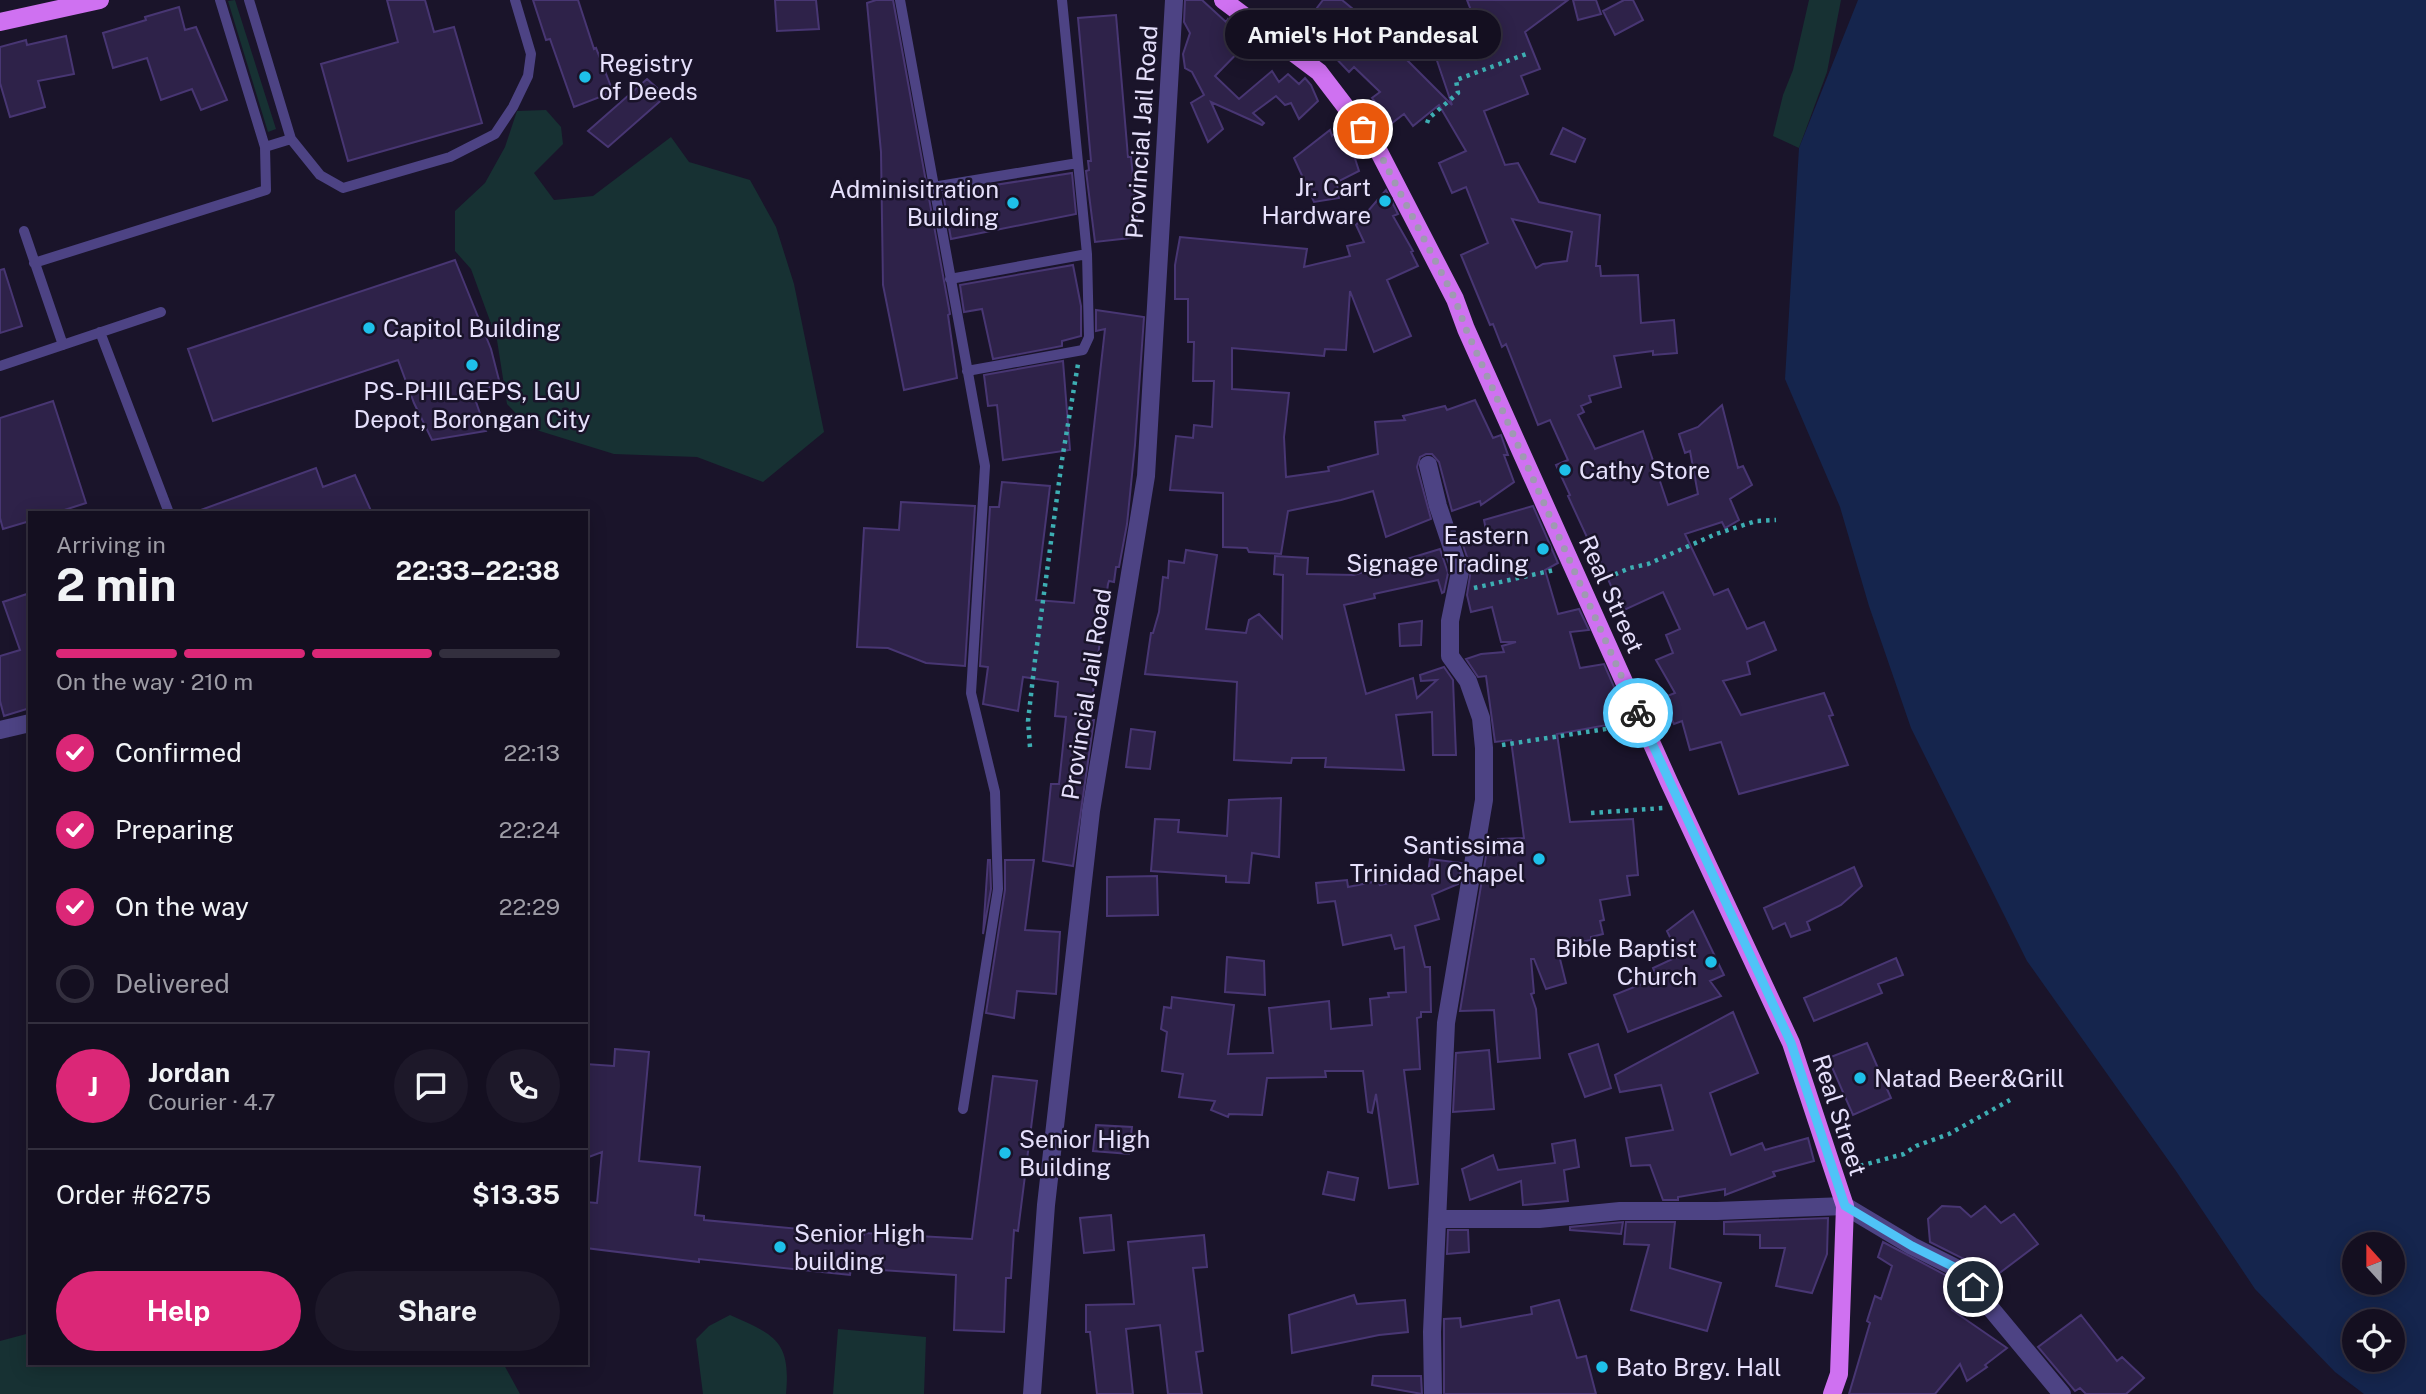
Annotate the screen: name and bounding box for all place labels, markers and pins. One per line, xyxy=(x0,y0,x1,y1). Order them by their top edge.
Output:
callout: Amiel's Hot Pandesal xyxy=(1225,10,1501,59)
place label: Registry of Deeds xyxy=(599,49,698,105)
marker: Registry of Deeds xyxy=(577,69,593,85)
pin xyxy=(1333,99,1393,159)
place label: Jr. Cart Hardware xyxy=(1261,173,1371,229)
place label: Adminisitration Building xyxy=(829,175,999,231)
marker: Jr. Cart Hardware xyxy=(1377,193,1393,209)
marker: Adminisitration Building xyxy=(1005,195,1021,211)
place label: Capitol Building xyxy=(383,314,561,342)
marker: Capitol Building xyxy=(361,320,377,336)
marker: PS-PHILGEPS, LGU Depot, Borongan City xyxy=(464,357,480,373)
place label: PS-PHILGEPS, LGU Depot, Borongan City xyxy=(354,377,591,433)
place label: Cathy Store xyxy=(1579,456,1710,484)
marker: Cathy Store xyxy=(1557,462,1573,478)
place label: Eastern Signage Trading xyxy=(1346,521,1529,577)
marker: Eastern Signage Trading xyxy=(1535,541,1551,557)
place label: Santissima Trinidad Chapel xyxy=(1350,831,1525,887)
marker: Santissima Trinidad Chapel xyxy=(1531,851,1547,867)
place label: Bible Baptist Church xyxy=(1555,934,1697,990)
marker: Bible Baptist Church xyxy=(1703,954,1719,970)
place label: Natad Beer&Grill xyxy=(1874,1064,2064,1092)
marker: Natad Beer&Grill xyxy=(1852,1070,1868,1086)
place label: Senior High Building xyxy=(1019,1125,1150,1181)
marker: Senior High Building xyxy=(997,1145,1013,1161)
place label: Senior High building xyxy=(794,1219,925,1275)
marker: Senior High building xyxy=(772,1239,788,1255)
pin xyxy=(1943,1257,2003,1317)
place label: Bato Brgy. Hall xyxy=(1616,1353,1782,1381)
marker: Bato Brgy. Hall xyxy=(1594,1359,1610,1375)

